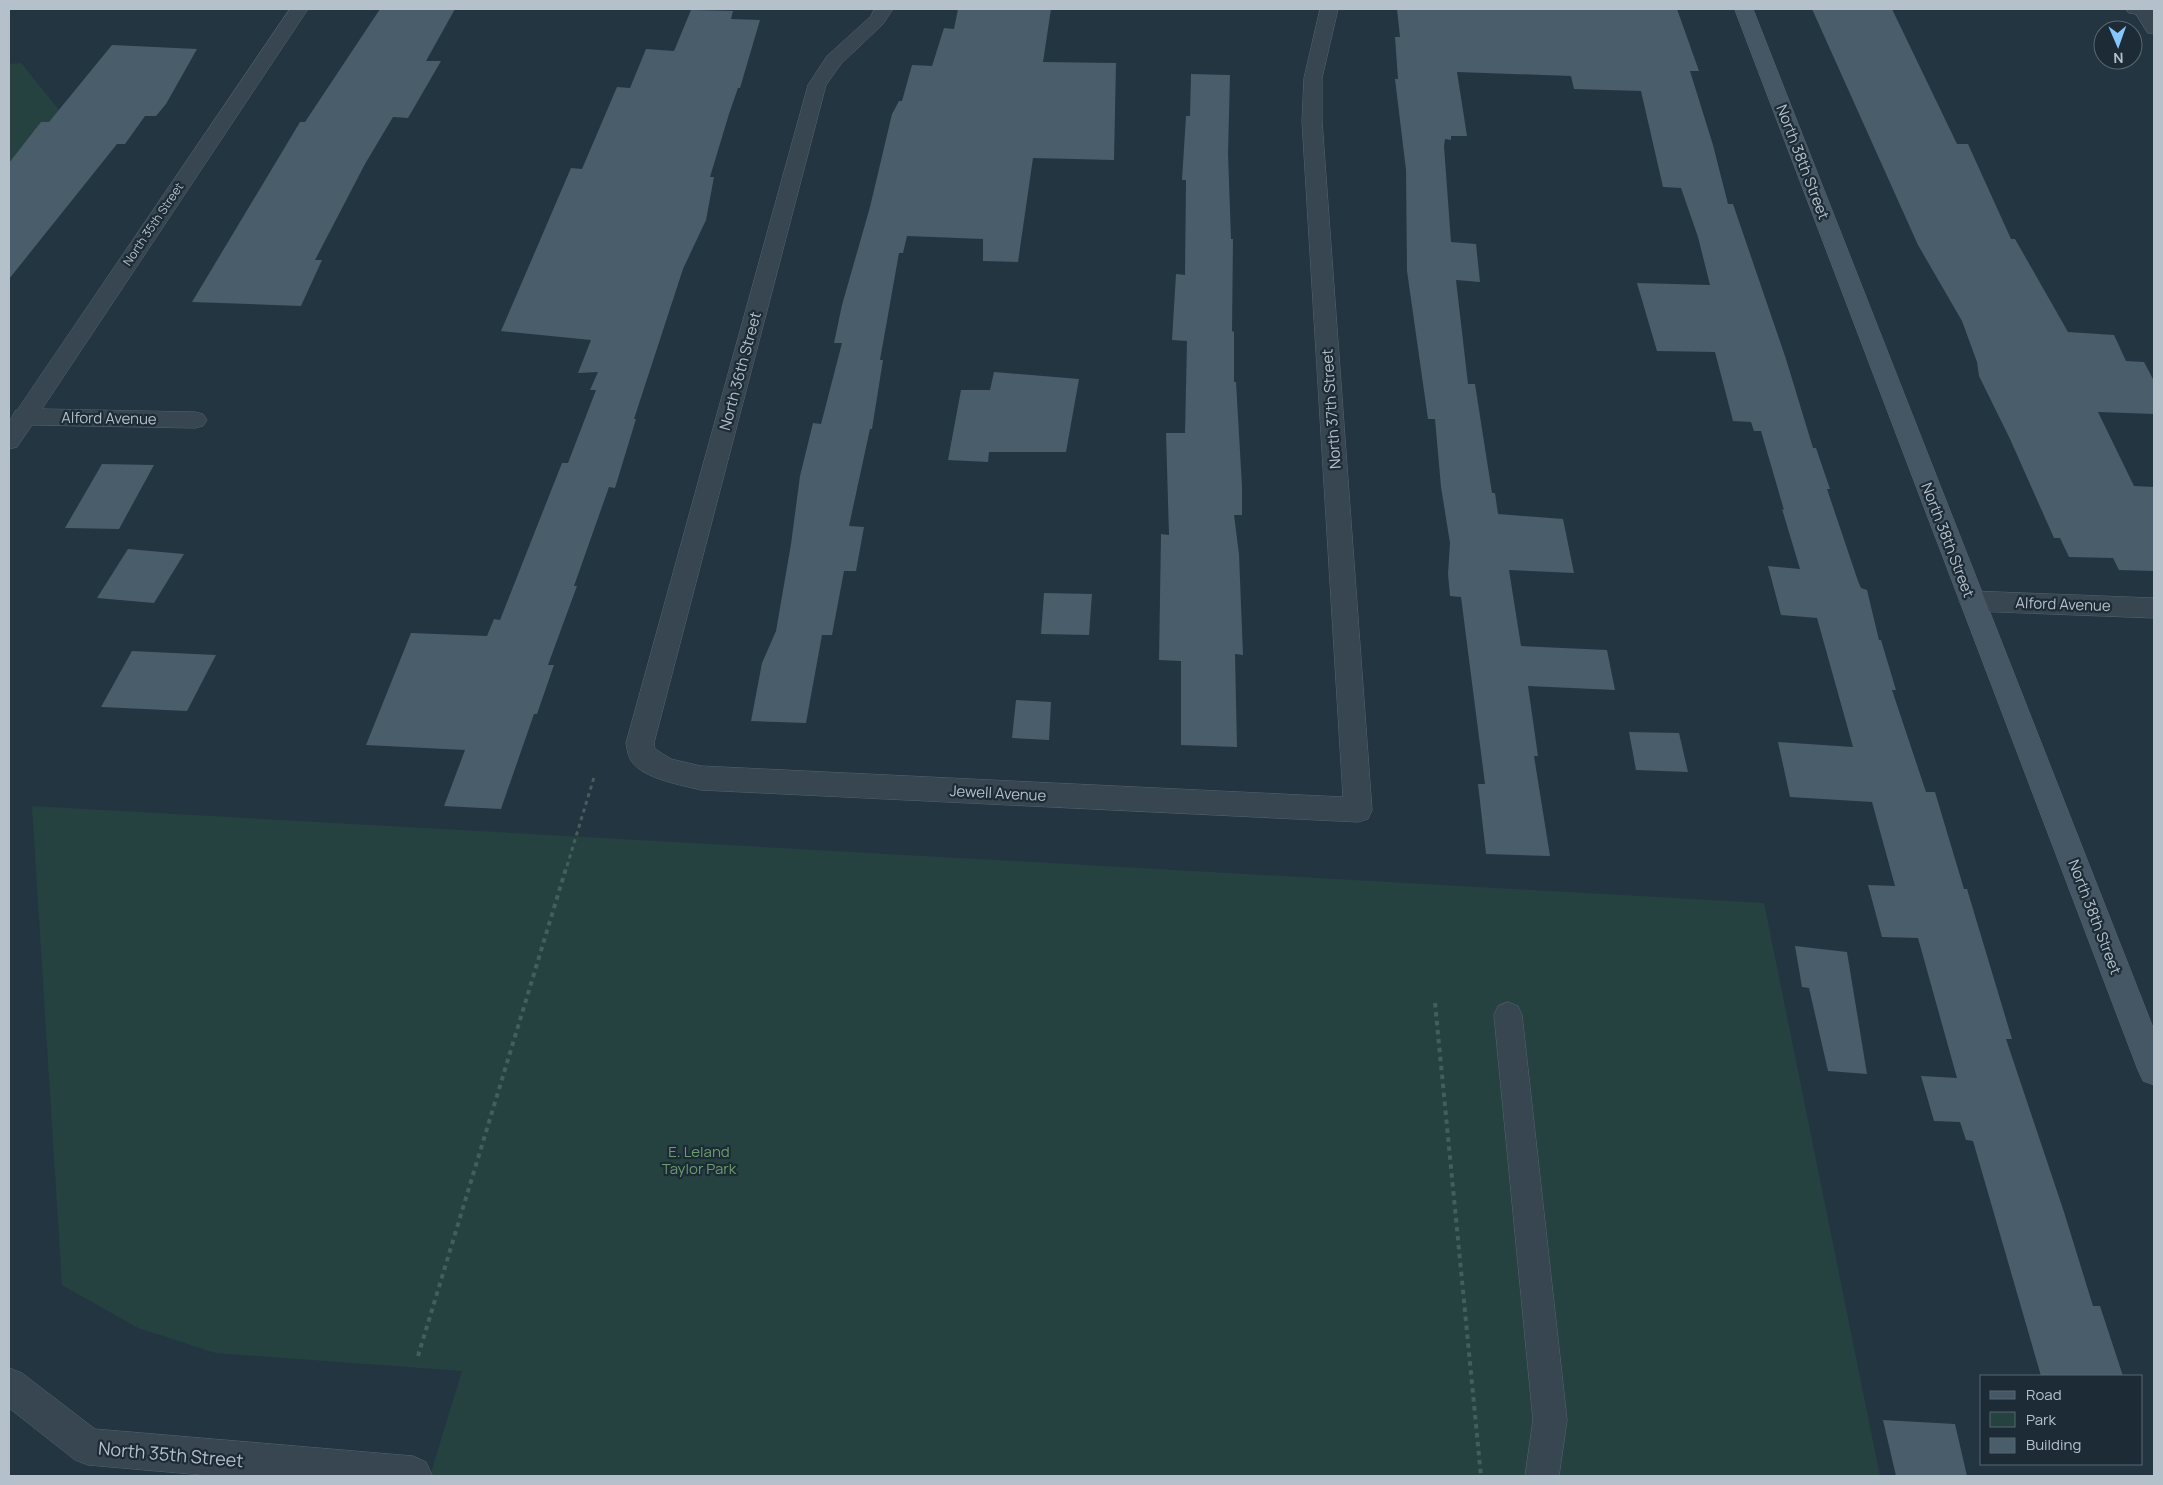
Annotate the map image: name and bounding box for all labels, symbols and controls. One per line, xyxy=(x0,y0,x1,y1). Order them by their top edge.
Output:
north arrow xyxy=(2093,20,2143,70)
text: N xyxy=(2113,49,2124,68)
street label: North 38th Street xyxy=(1771,102,1835,222)
street label: North 35th Street xyxy=(119,179,187,269)
street label: North 36th Street xyxy=(714,309,766,433)
street label: North 37th Street xyxy=(1316,348,1346,470)
street label: Alford Avenue xyxy=(61,407,157,429)
street label: North 38th Street xyxy=(1916,480,1980,600)
street label: Alford Avenue xyxy=(2015,592,2111,616)
street label: Jewell Avenue xyxy=(949,780,1047,806)
street label: North 38th Street xyxy=(2063,857,2127,977)
park label: E. Leland Taylor Park xyxy=(662,1141,737,1179)
legend xyxy=(1980,1375,2143,1465)
text: Road xyxy=(2026,1384,2062,1405)
text: Park xyxy=(2026,1409,2056,1430)
text: Building xyxy=(2026,1434,2081,1455)
street label: North 35th Street xyxy=(97,1436,245,1472)

